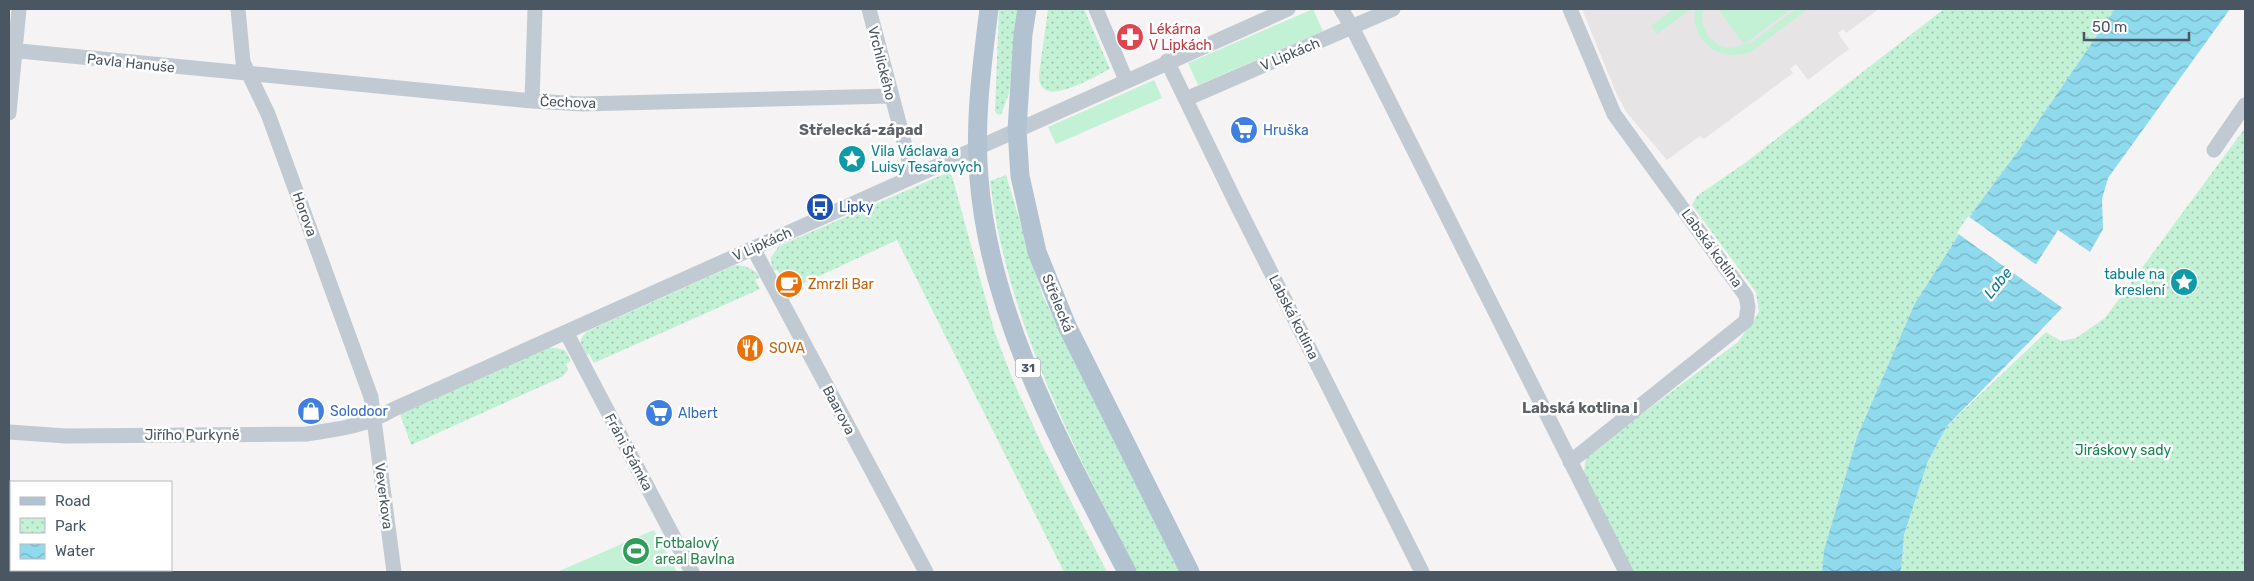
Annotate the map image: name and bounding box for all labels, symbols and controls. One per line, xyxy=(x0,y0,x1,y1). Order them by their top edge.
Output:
scale bar xyxy=(2084,10,2189,42)
text: 50 m xyxy=(2092,18,2127,36)
place label: Lékárna V Lipkách xyxy=(1149,21,1212,54)
pharmacy icon: Lékárna V Lipkách xyxy=(1115,22,1145,52)
street label: Vrchlického xyxy=(864,24,899,102)
street label: V Lipkách xyxy=(1258,34,1322,75)
street label: Pavla Hanuše xyxy=(86,50,176,77)
street label: Čechova xyxy=(539,92,597,112)
supermarket icon: Hruška xyxy=(1229,115,1259,145)
district label: Střelecká-západ xyxy=(799,121,923,139)
place label: Hruška xyxy=(1263,122,1309,139)
place label: Vila Václava a Luisy Tesařových xyxy=(871,143,982,176)
place icon: Vila Václava a Luisy Tesařových xyxy=(837,144,867,174)
street label: Horova xyxy=(289,190,320,239)
bus stop icon: Lipky xyxy=(805,192,835,222)
place label: Lipky xyxy=(839,199,874,216)
street label: Labská kotlina xyxy=(1677,206,1746,291)
street label: V Lipkách xyxy=(730,224,794,265)
water label: Labe xyxy=(1980,263,2016,302)
place label: tabule na kreslení xyxy=(2104,266,2166,299)
place icon: tabule na kreslení xyxy=(2169,267,2199,297)
cafe icon: Zmrzli Bar xyxy=(774,269,804,299)
street label: Střelecká xyxy=(1038,272,1077,335)
street label: Labská kotlina xyxy=(1265,272,1322,362)
place label: Zmrzli Bar xyxy=(808,276,875,293)
restaurant icon: SOVA xyxy=(735,333,765,363)
place label: SOVA xyxy=(769,340,805,357)
road number: 31 xyxy=(1016,358,1040,378)
street label: Baarova xyxy=(819,383,859,438)
shop icon: Solodoor xyxy=(296,396,326,426)
supermarket icon: Albert xyxy=(644,398,674,428)
district label: Labská kotlina I xyxy=(1522,399,1638,417)
place label: Solodoor xyxy=(330,403,389,420)
place label: Albert xyxy=(678,405,718,422)
street label: Fráni Šrámka xyxy=(601,410,657,494)
street label: Jiřího Purkyně xyxy=(144,427,240,444)
park label: Jiráskovy sady xyxy=(2075,442,2172,459)
street label: Veverkova xyxy=(371,462,396,530)
legend xyxy=(10,481,172,571)
text: Road xyxy=(55,492,91,510)
text: Park xyxy=(55,517,86,535)
place label: Fotbalový areal Bavlna xyxy=(655,535,735,568)
sports icon: Fotbalový areal Bavlna xyxy=(621,536,651,566)
text: Water xyxy=(55,542,95,560)

